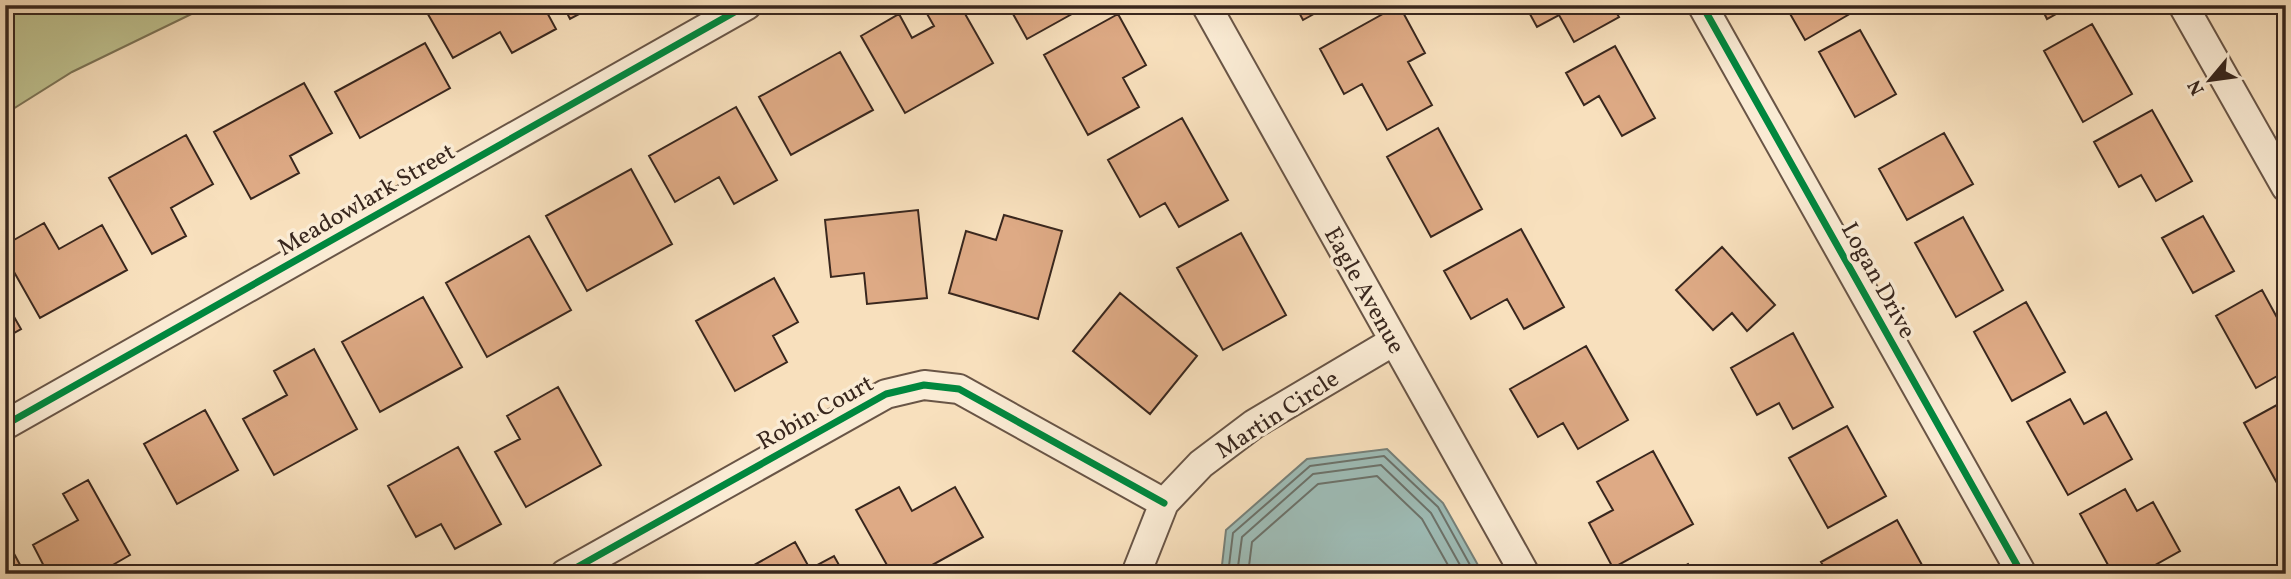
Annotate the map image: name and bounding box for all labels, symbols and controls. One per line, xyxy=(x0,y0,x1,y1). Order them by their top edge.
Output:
north arrow xyxy=(2176,46,2246,116)
text: N xyxy=(2182,75,2212,100)
street label: Meadowlark Street xyxy=(272,136,462,265)
street label: Logan Drive xyxy=(1831,217,1923,345)
street label: Eagle Avenue xyxy=(1314,221,1412,361)
street label: Martin Circle xyxy=(1210,363,1346,468)
street label: Robin Court xyxy=(752,368,880,460)

